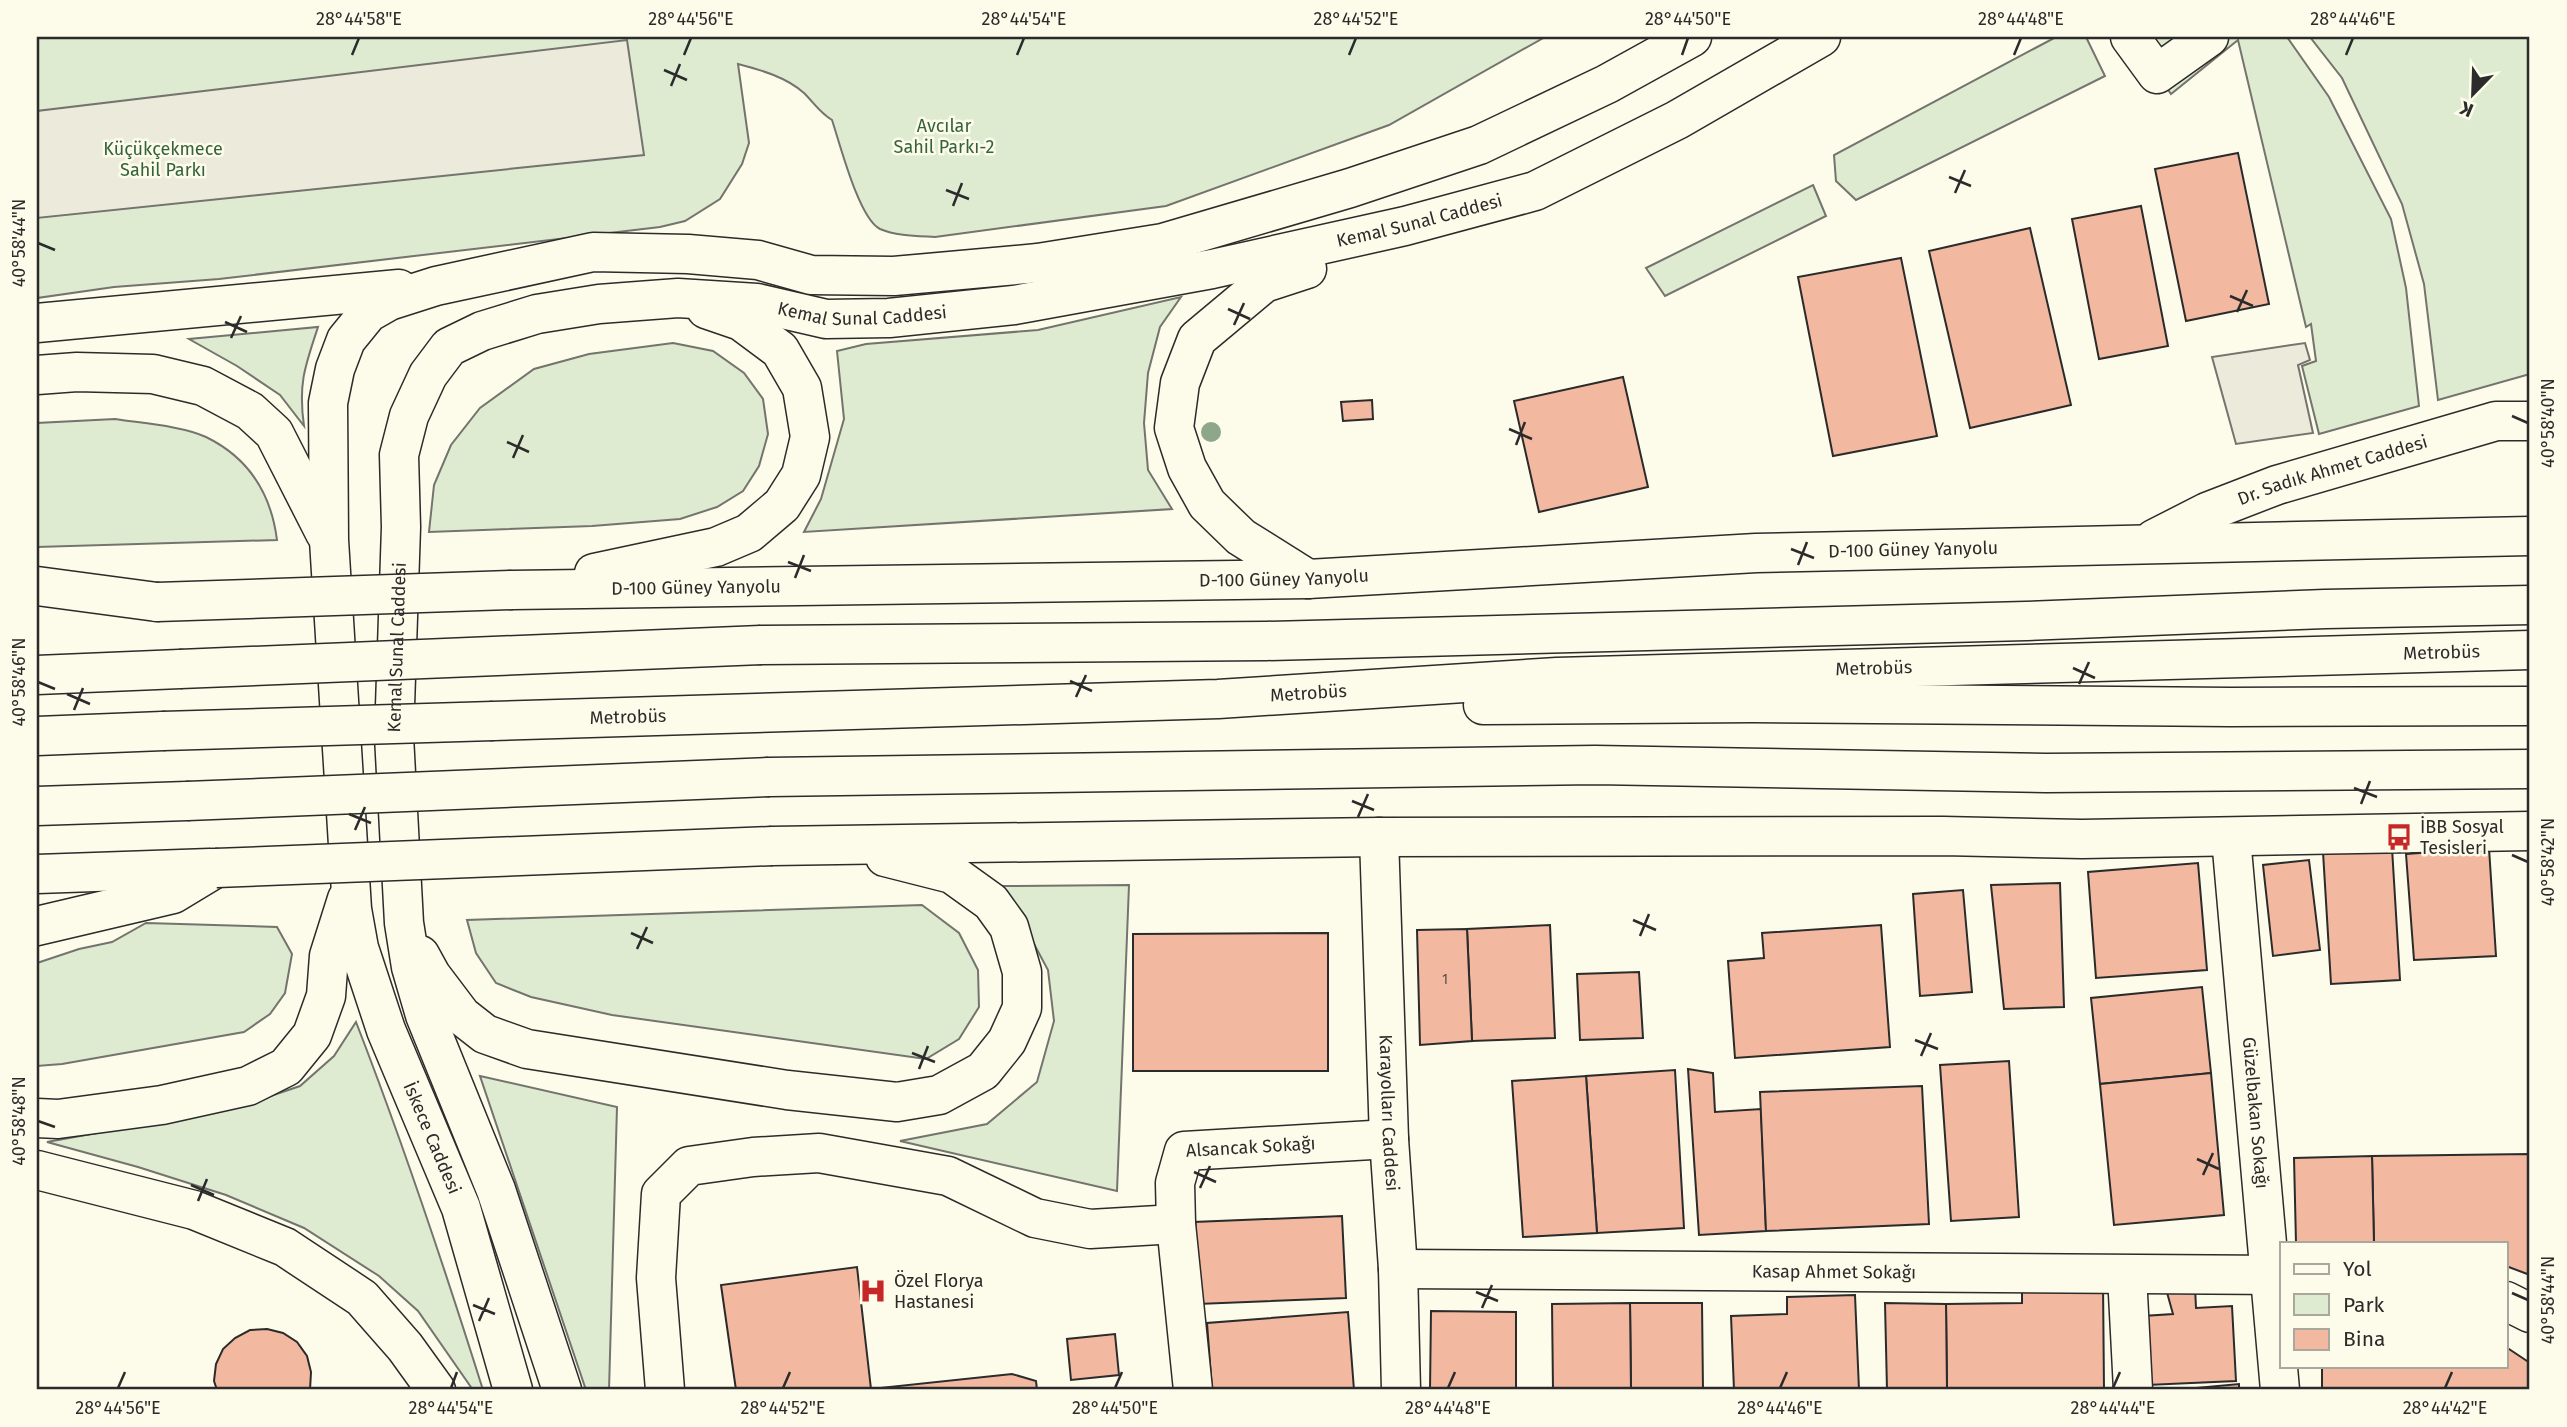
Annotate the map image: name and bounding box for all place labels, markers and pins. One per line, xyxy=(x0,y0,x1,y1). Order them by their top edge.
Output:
place label: İBB Sosyal Tesisleri xyxy=(2420,816,2504,859)
bus stop icon: İBB Sosyal Tesisleri xyxy=(2384,822,2414,852)
place label: Özel Florya Hastanesi xyxy=(894,1270,984,1313)
hospital icon: Özel Florya Hastanesi xyxy=(858,1276,888,1306)

